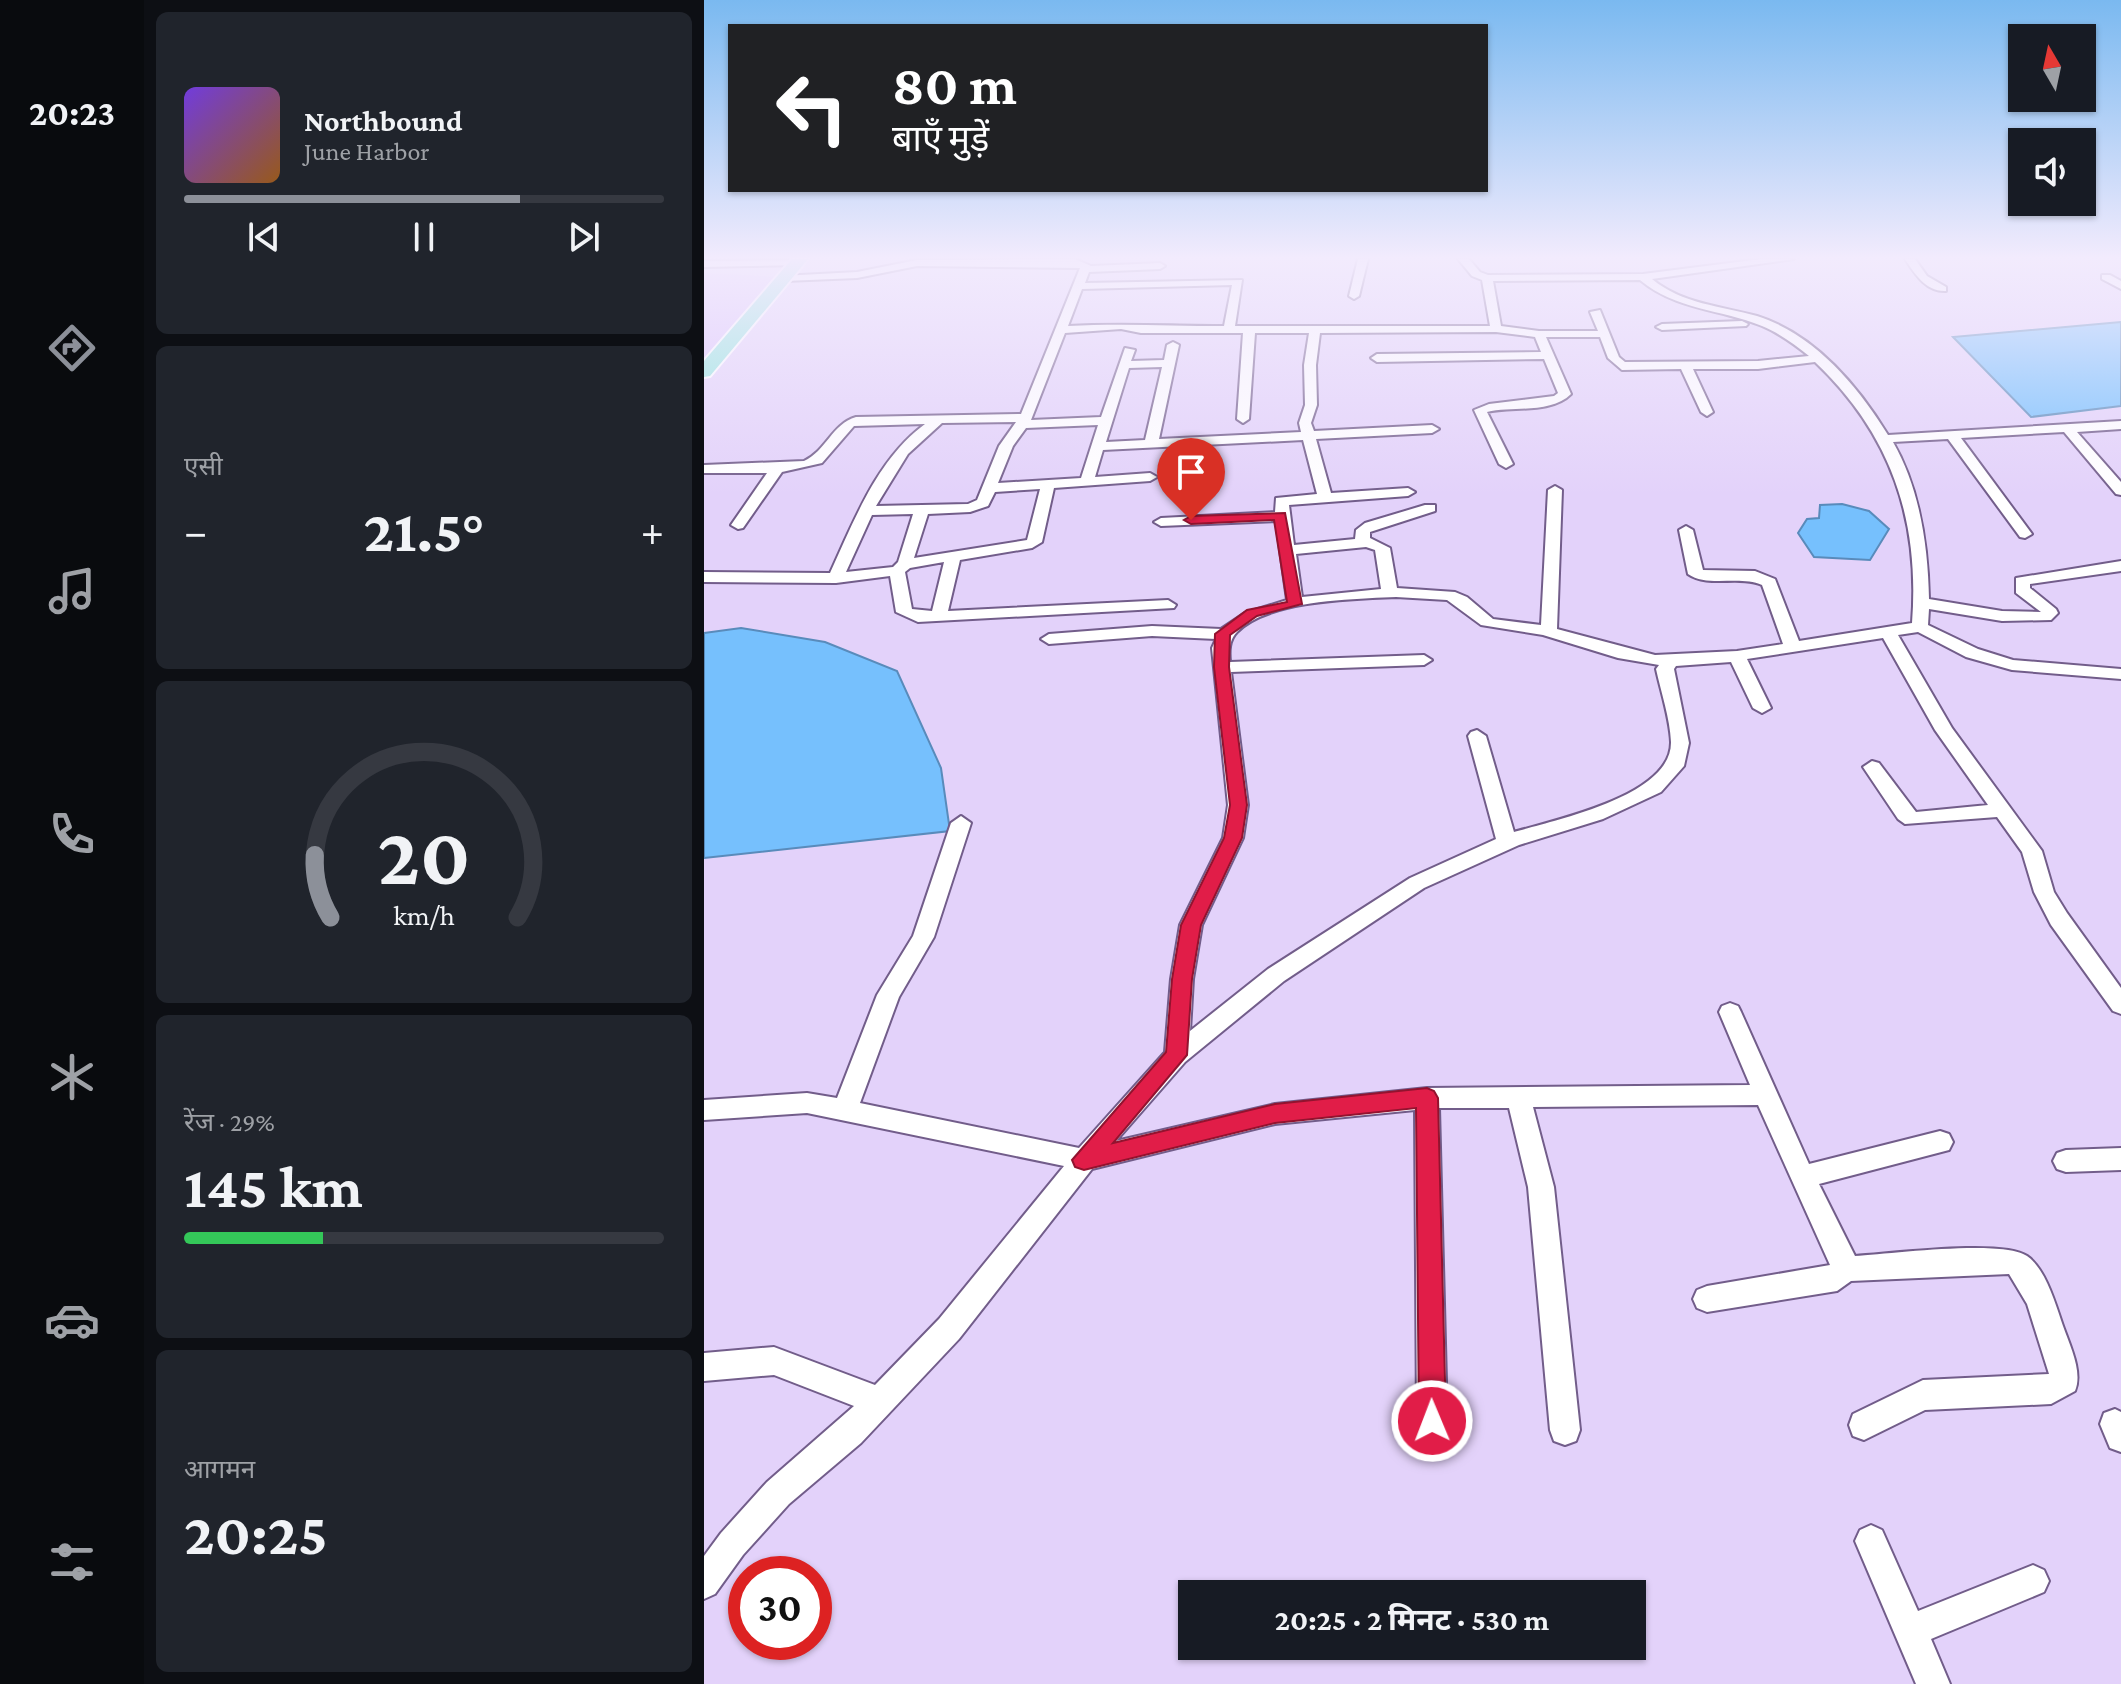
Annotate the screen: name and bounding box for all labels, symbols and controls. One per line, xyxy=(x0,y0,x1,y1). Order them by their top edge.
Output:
north arrow xyxy=(2008,24,2096,112)
map controls xyxy=(2008,24,2096,216)
text: 80 m xyxy=(892,54,1017,116)
icon: left xyxy=(760,56,864,160)
text: 20:23 xyxy=(29,93,115,133)
text: Northbound xyxy=(304,104,462,137)
text: बाएँ मुड़ें xyxy=(892,119,989,159)
button: sound xyxy=(2008,128,2096,216)
text: June Harbor xyxy=(304,137,430,166)
icon: previous xyxy=(242,215,286,259)
icon: pause xyxy=(402,215,446,259)
icon: next xyxy=(562,215,606,259)
icon: directions xyxy=(44,320,100,376)
pin xyxy=(1157,438,1225,520)
icon: arrive xyxy=(1169,450,1213,494)
text: एसी xyxy=(184,452,223,481)
text: 21.5° xyxy=(363,497,485,564)
text: − xyxy=(184,507,207,555)
text: + xyxy=(641,507,664,555)
icon: music xyxy=(44,563,100,619)
icon: phone xyxy=(44,806,100,862)
text: 20 xyxy=(378,809,470,902)
text: km/h xyxy=(393,899,455,931)
icon: climate xyxy=(44,1049,100,1105)
text: रेंज · 29% xyxy=(184,1108,275,1137)
text: 145 km xyxy=(184,1153,363,1220)
icon: car xyxy=(44,1292,100,1348)
position arrow xyxy=(1390,1379,1474,1463)
text: आगमन xyxy=(184,1455,255,1484)
text: 20:25 xyxy=(184,1500,328,1567)
icon: filters xyxy=(44,1534,100,1590)
speed limit sign: 30 xyxy=(728,1556,832,1660)
text: 20:25 · 2 मिनट · 530 m xyxy=(1275,1603,1549,1636)

